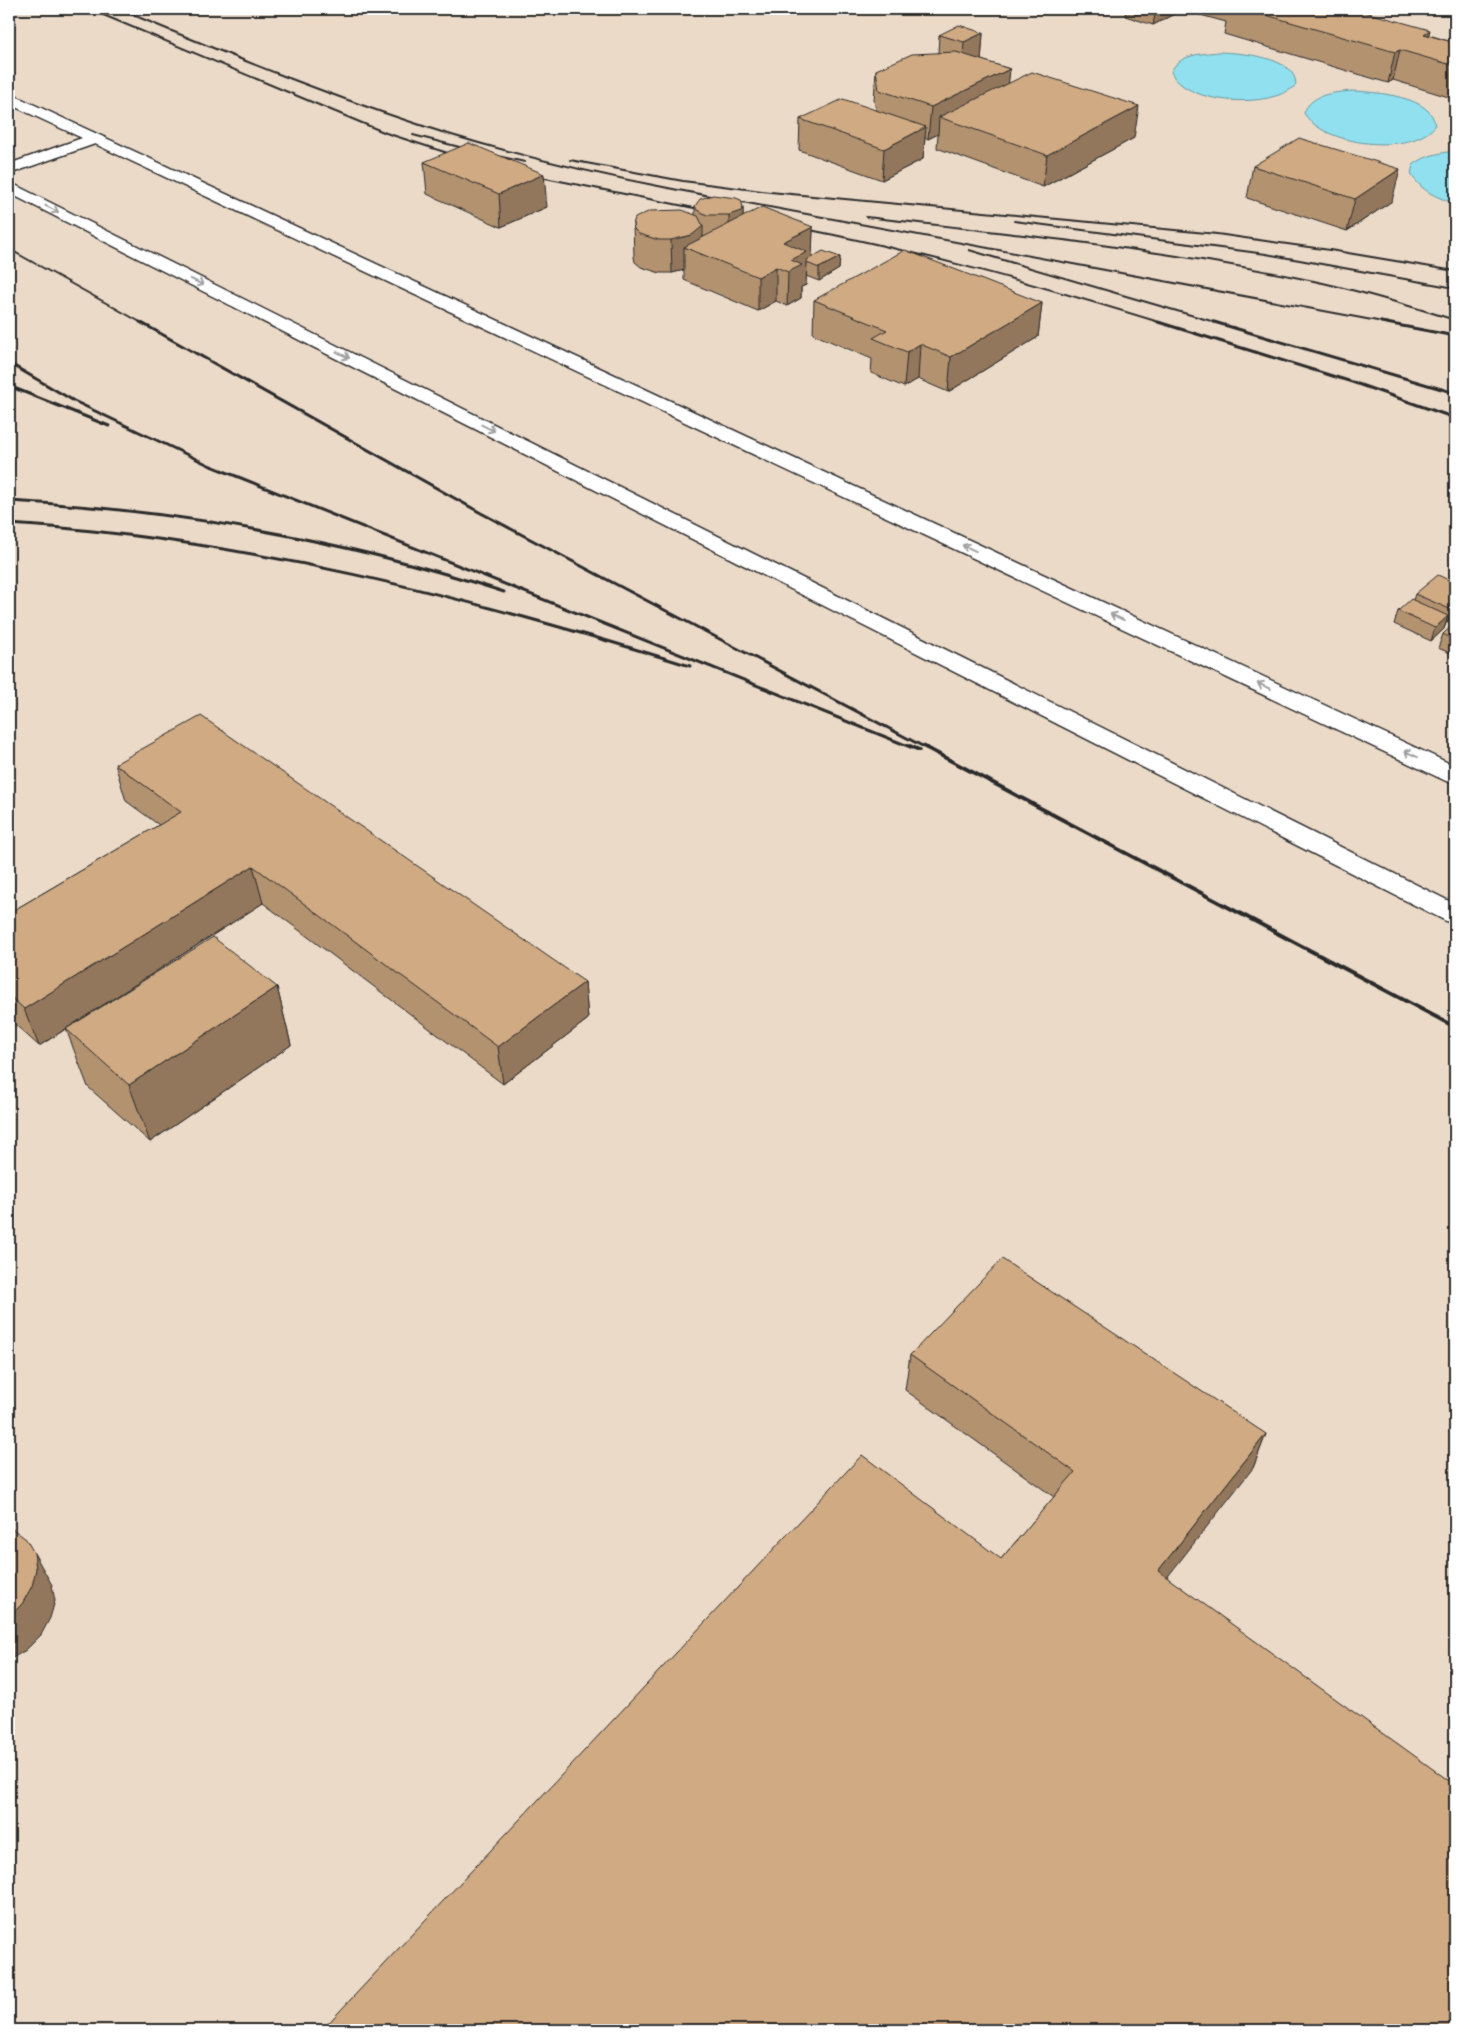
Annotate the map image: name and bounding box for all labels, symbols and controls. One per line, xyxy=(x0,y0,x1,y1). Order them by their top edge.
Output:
one-way arrow xyxy=(44,205,59,214)
one-way arrow xyxy=(190,277,205,287)
one-way arrow xyxy=(335,351,350,361)
one-way arrow xyxy=(480,424,495,434)
one-way arrow xyxy=(962,543,977,553)
one-way arrow xyxy=(1110,612,1125,621)
one-way arrow xyxy=(1257,680,1272,690)
one-way arrow xyxy=(1404,749,1419,759)

